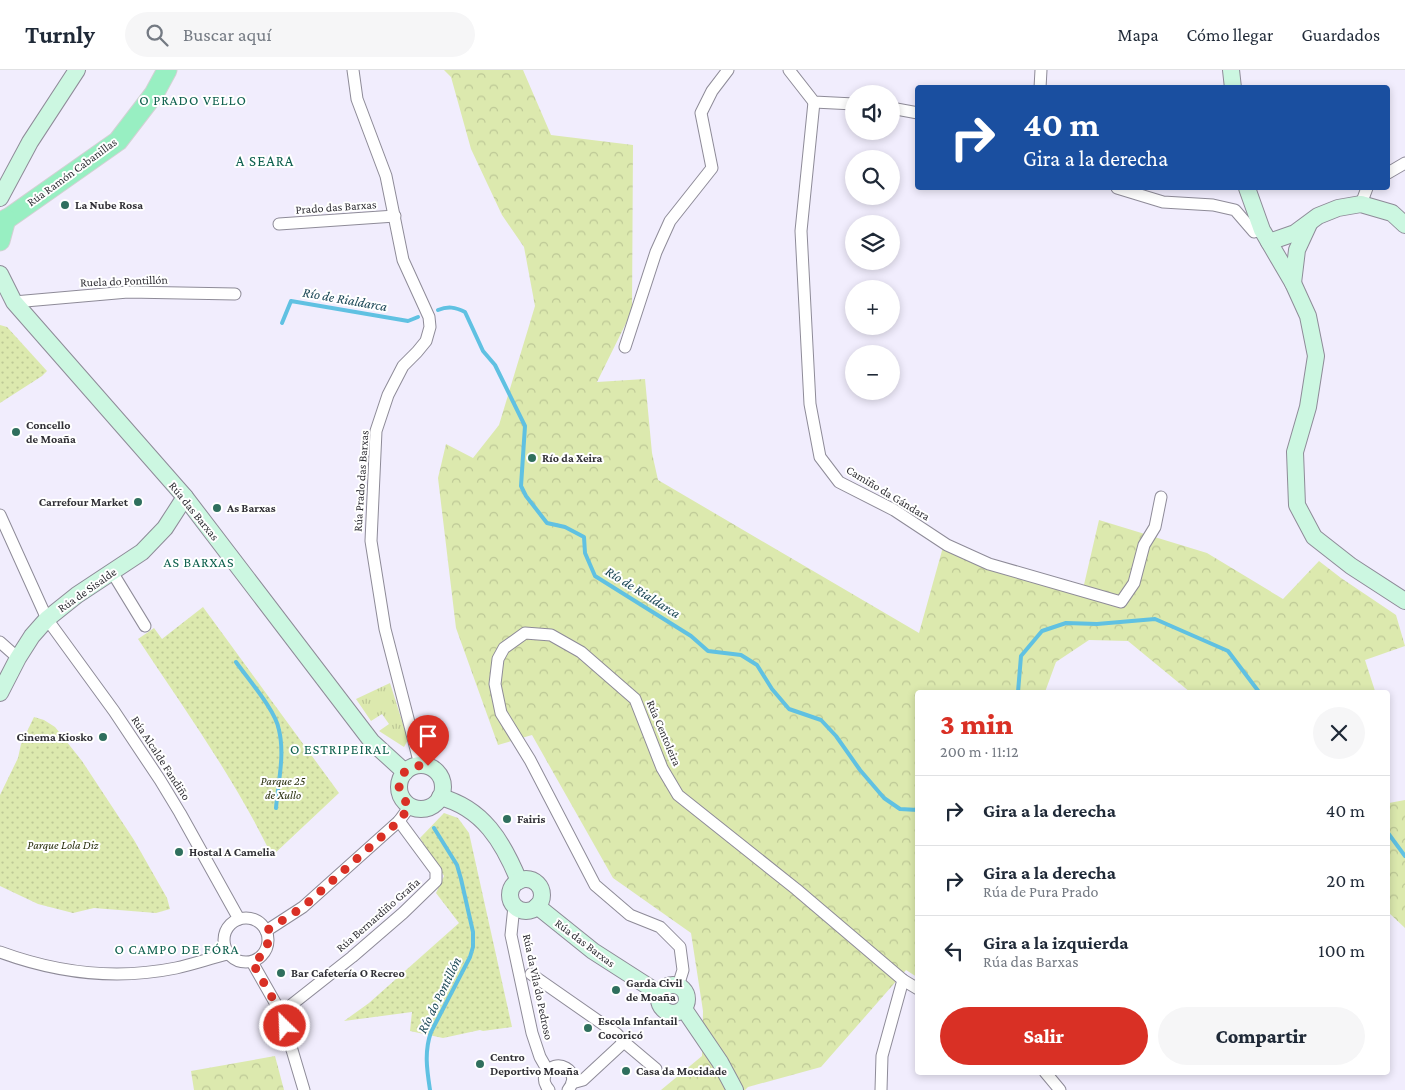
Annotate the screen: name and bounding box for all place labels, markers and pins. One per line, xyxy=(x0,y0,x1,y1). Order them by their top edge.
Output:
place label: La Nube Rosa xyxy=(75,198,143,212)
marker: La Nube Rosa xyxy=(59,199,71,211)
place label: Concello de Moaña xyxy=(26,418,76,446)
marker: Concello de Moaña xyxy=(10,426,22,438)
place label: Río da Xeira xyxy=(542,451,603,465)
marker: Río da Xeira xyxy=(526,452,538,464)
place label: Carrefour Market xyxy=(39,495,129,509)
marker: Carrefour Market xyxy=(132,496,144,508)
place label: As Barxas xyxy=(226,501,276,515)
marker: As Barxas xyxy=(211,502,223,514)
pin xyxy=(407,715,449,766)
place label: Cinema Kiosko xyxy=(17,730,93,744)
marker: Cinema Kiosko xyxy=(97,731,109,743)
place label: Fairis xyxy=(517,812,546,826)
marker: Fairis xyxy=(501,813,513,825)
place label: Hostal A Camelia xyxy=(189,845,276,859)
marker: Hostal A Camelia xyxy=(173,846,185,858)
place label: Bar Cafetería O Recreo xyxy=(291,966,405,980)
marker: Bar Cafetería O Recreo xyxy=(275,967,287,979)
place label: Garda Civil de Moaña xyxy=(626,976,683,1004)
marker: Garda Civil de Moaña xyxy=(610,984,622,996)
place label: Escola Infantail Cocoricó xyxy=(598,1014,678,1042)
marker: Escola Infantail Cocoricó xyxy=(582,1022,594,1034)
place label: Centro Deportivo Moaña xyxy=(490,1050,579,1078)
marker: Centro Deportivo Moaña xyxy=(474,1058,486,1070)
place label: Casa da Mocidade xyxy=(636,1064,727,1078)
marker: Casa da Mocidade xyxy=(620,1065,632,1077)

